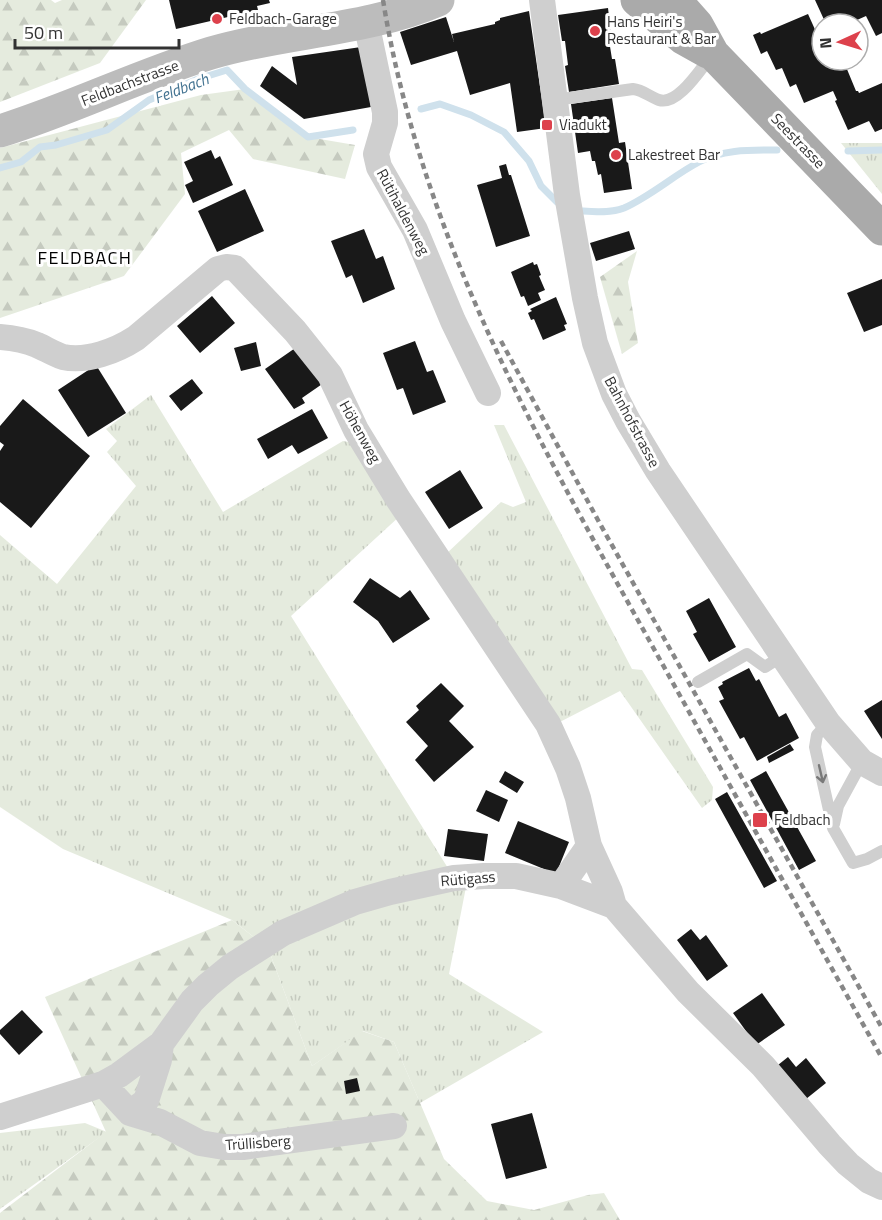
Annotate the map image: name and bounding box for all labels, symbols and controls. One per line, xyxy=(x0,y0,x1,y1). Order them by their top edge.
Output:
place label: Feldbach-Garage xyxy=(229,7,337,30)
place label: Hans Heiri's Restaurant & Bar xyxy=(607,10,716,50)
scale bar xyxy=(15,12,178,50)
marker: Feldbach-Garage xyxy=(210,12,224,26)
north arrow xyxy=(810,12,870,72)
text: 50 m xyxy=(24,19,63,46)
marker: Hans Heiri's Restaurant & Bar xyxy=(588,24,602,38)
text: N xyxy=(813,37,837,49)
street label: Feldbachstrasse xyxy=(79,56,181,110)
water label: Feldbach xyxy=(151,69,211,107)
street label: Seestrasse xyxy=(766,108,831,174)
place label: Viadukt xyxy=(559,113,608,136)
marker: Viadukt xyxy=(540,118,554,132)
place label: Lakestreet Bar xyxy=(628,143,720,166)
marker: Lakestreet Bar xyxy=(609,148,623,162)
street label: Rütihaldenweg xyxy=(371,164,436,259)
district label: FELDBACH xyxy=(37,244,133,271)
street label: Bahnhofstrasse xyxy=(599,372,666,471)
street label: Höhenweg xyxy=(334,396,387,467)
one-way arrow xyxy=(816,764,827,783)
place label: Feldbach xyxy=(774,808,831,831)
marker: Feldbach xyxy=(751,811,769,829)
street label: Rütigass xyxy=(440,865,496,892)
street label: Trüllisberg xyxy=(225,1129,292,1156)

